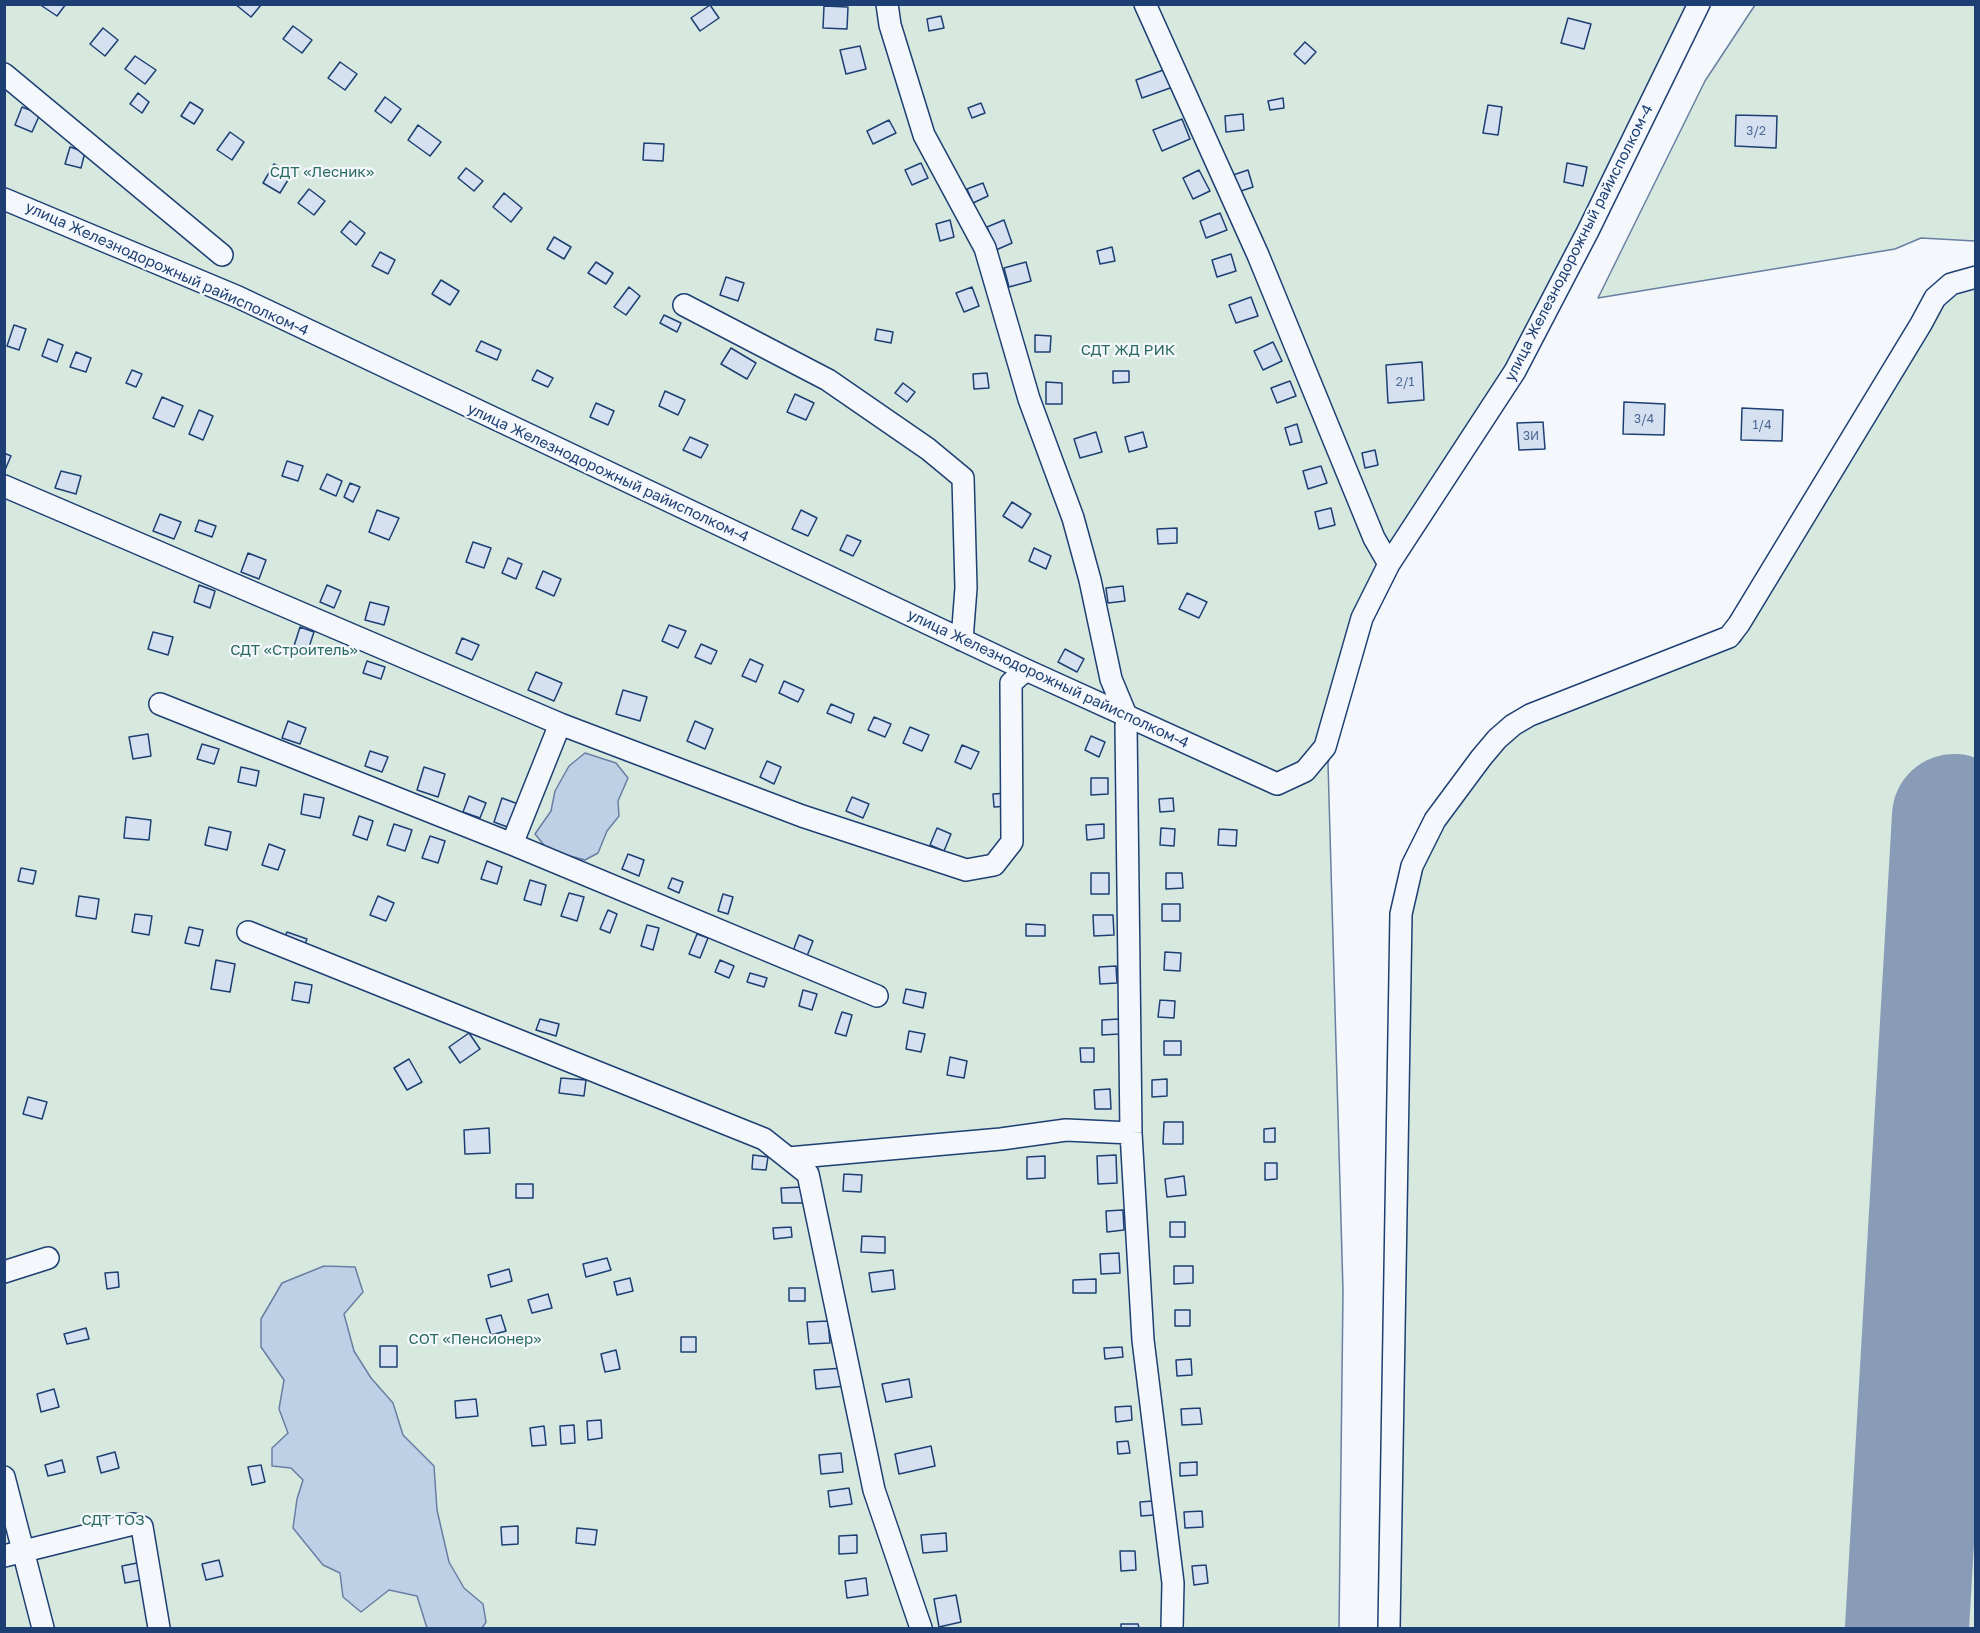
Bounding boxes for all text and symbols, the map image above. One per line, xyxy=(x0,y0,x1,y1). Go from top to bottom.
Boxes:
street label: улица Железнодорожный райисполком-4 xyxy=(1501,101,1657,385)
house number: 3/2 xyxy=(1746,124,1766,138)
park label: СДТ «Лесник» xyxy=(270,163,374,181)
street label: улица Железнодорожный райисполком-4 xyxy=(22,198,312,340)
park label: СДТ ЖД РИК xyxy=(1081,341,1175,359)
house number: 2/1 xyxy=(1396,375,1414,389)
street label: улица Железнодорожный райисполком-4 xyxy=(464,400,752,546)
house number: 3/4 xyxy=(1634,412,1654,426)
house number: 1/4 xyxy=(1753,418,1771,432)
house number: 3И xyxy=(1523,429,1539,443)
street label: улица Железнодорожный райисполком-4 xyxy=(904,606,1192,752)
park label: СДТ «Строитель» xyxy=(230,641,358,659)
park label: СОТ «Пенсионер» xyxy=(408,1330,542,1348)
park label: СДТ ТОЗ xyxy=(81,1511,145,1529)

